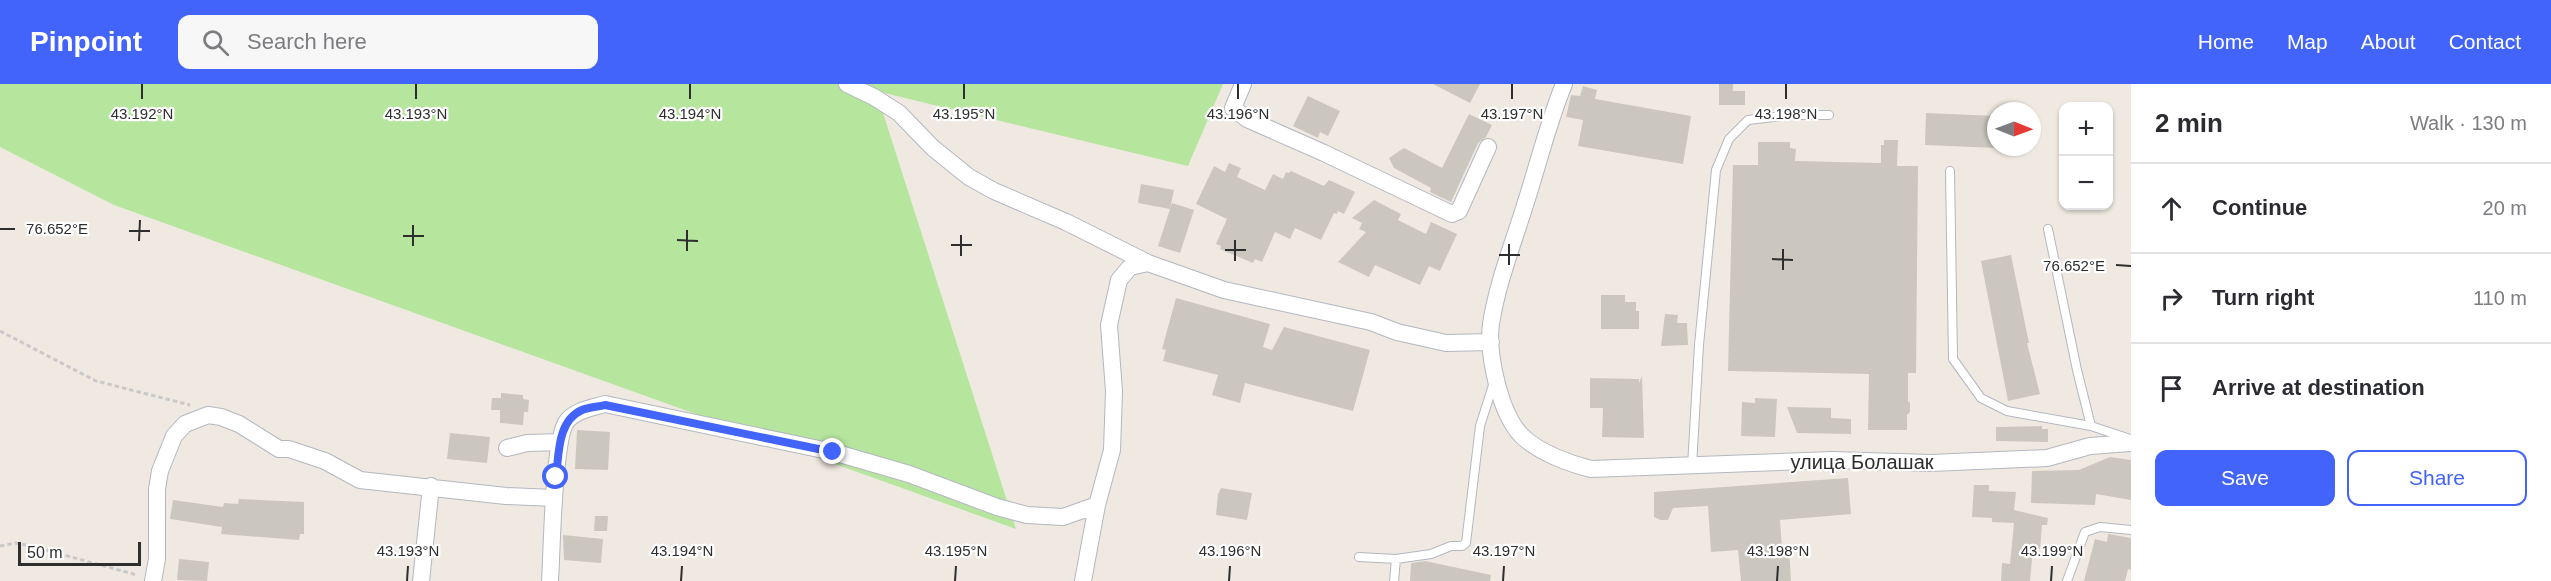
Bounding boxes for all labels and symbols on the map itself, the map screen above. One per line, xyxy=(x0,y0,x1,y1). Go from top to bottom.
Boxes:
north arrow xyxy=(1987,102,2041,156)
text: 43.192°N xyxy=(111,105,173,122)
text: 43.193°N xyxy=(385,105,447,122)
text: 43.194°N xyxy=(659,105,721,122)
text: 43.195°N xyxy=(933,105,995,122)
text: 43.196°N xyxy=(1207,105,1269,122)
text: 43.197°N xyxy=(1481,105,1543,122)
text: 43.198°N xyxy=(1755,105,1817,122)
text: 76.652°E xyxy=(26,220,88,237)
text: 76.652°E xyxy=(2043,257,2105,274)
route end xyxy=(819,438,845,464)
street label: улица Болашак xyxy=(1790,451,1934,473)
route start xyxy=(542,463,568,489)
scale bar xyxy=(18,539,141,566)
text: 43.193°N xyxy=(377,542,439,559)
text: 43.194°N xyxy=(651,542,713,559)
text: 43.195°N xyxy=(925,542,987,559)
text: 43.196°N xyxy=(1199,542,1261,559)
text: 43.197°N xyxy=(1473,542,1535,559)
text: 43.198°N xyxy=(1747,542,1809,559)
text: 43.199°N xyxy=(2021,542,2083,559)

